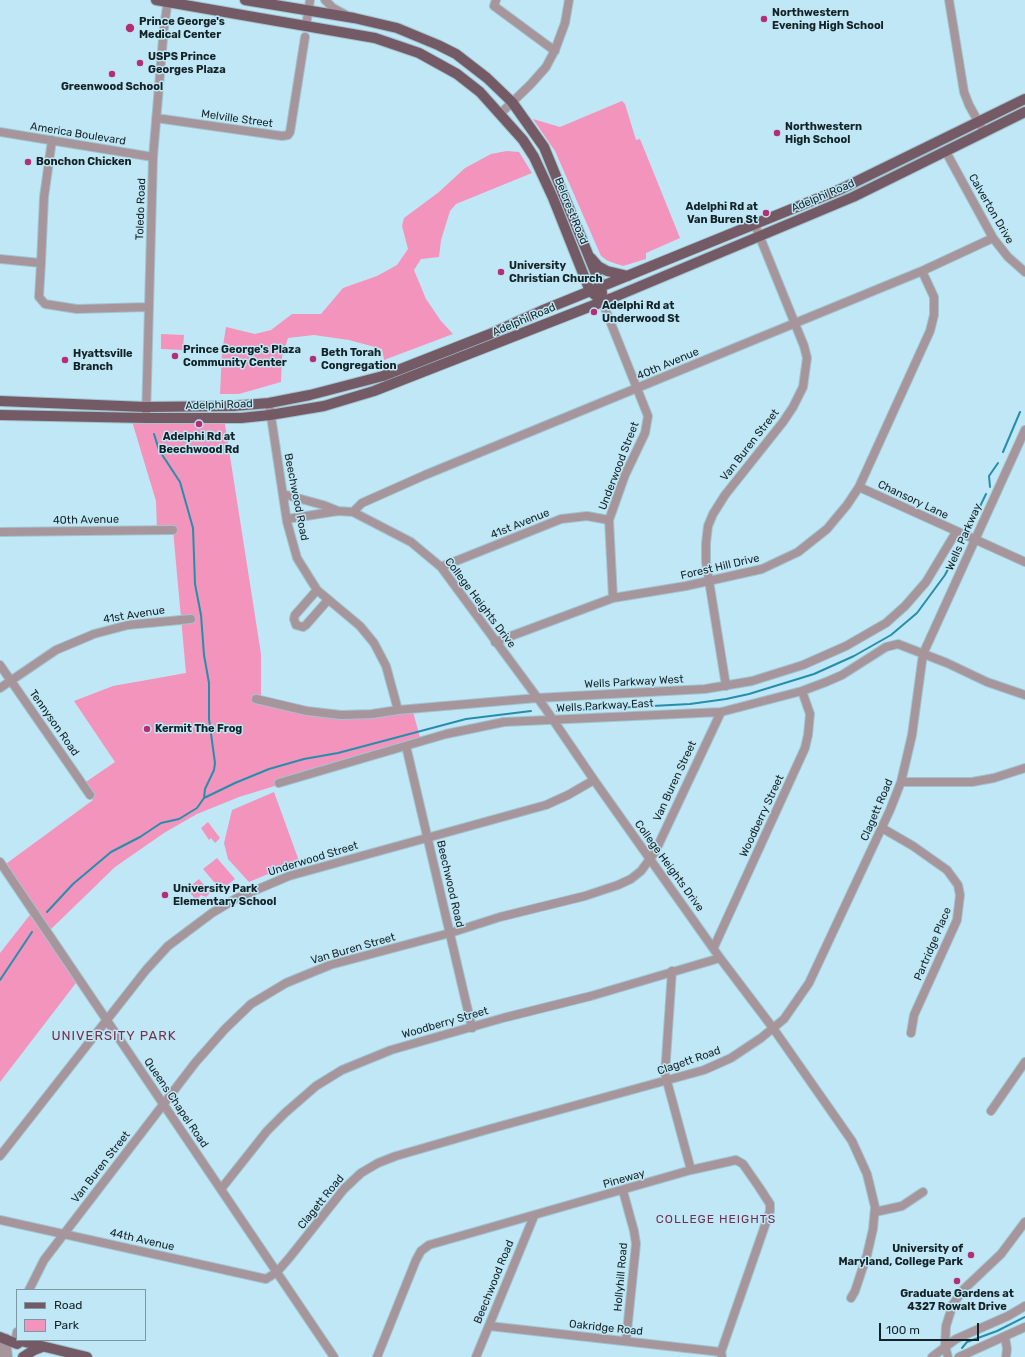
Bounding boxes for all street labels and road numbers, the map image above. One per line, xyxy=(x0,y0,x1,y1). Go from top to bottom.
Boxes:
street label: Melville Street xyxy=(200,107,274,131)
street label: America Boulevard xyxy=(29,120,127,148)
street label: Calverton Drive xyxy=(966,172,1016,246)
street label: Belcrest Road xyxy=(552,176,590,246)
street label: Adelphi Road xyxy=(789,177,857,215)
street label: Toledo Road xyxy=(133,178,149,240)
street label: Adelphi Road xyxy=(490,301,558,339)
street label: 40th Avenue xyxy=(635,345,701,383)
street label: Adelphi Road xyxy=(185,397,253,413)
street label: Van Buren Street xyxy=(718,407,782,483)
street label: Underwood Street xyxy=(596,420,642,512)
street label: Beechwood Road xyxy=(281,452,311,542)
street label: Chansory Lane xyxy=(875,478,951,522)
street label: Wells Parkway xyxy=(943,501,985,573)
street label: 41st Avenue xyxy=(489,506,551,542)
street label: 40th Avenue xyxy=(53,513,119,527)
street label: Forest Hill Drive xyxy=(679,552,761,582)
street label: College Heights Drive xyxy=(442,555,518,651)
street label: 41st Avenue xyxy=(102,604,166,626)
street label: Wells Parkway West xyxy=(584,673,684,691)
street label: Tennyson Road xyxy=(26,687,82,759)
street label: Wells Parkway East xyxy=(556,697,654,715)
street label: Van Buren Street xyxy=(651,739,699,823)
street label: Woodberry Street xyxy=(737,773,787,859)
street label: Clagett Road xyxy=(858,777,896,843)
street label: College Heights Drive xyxy=(631,818,707,914)
street label: Underwood Street xyxy=(266,839,360,879)
street label: Beechwood Road xyxy=(434,839,466,929)
street label: Partridge Place xyxy=(912,905,954,983)
street label: Van Buren Street xyxy=(309,931,397,967)
street label: Woodberry Street xyxy=(400,1004,490,1042)
street label: Clagett Road xyxy=(656,1044,722,1078)
street label: Queens Chapel Road xyxy=(141,1056,211,1150)
street label: Van Buren Street xyxy=(69,1129,133,1205)
street label: Pineway xyxy=(601,1167,647,1191)
street label: Clagett Road xyxy=(295,1172,347,1232)
street label: 44th Avenue xyxy=(108,1226,176,1254)
street label: Beechwood Road xyxy=(471,1238,517,1326)
street label: Hollyhill Road xyxy=(611,1242,631,1312)
street label: Oakridge Road xyxy=(568,1318,644,1338)

